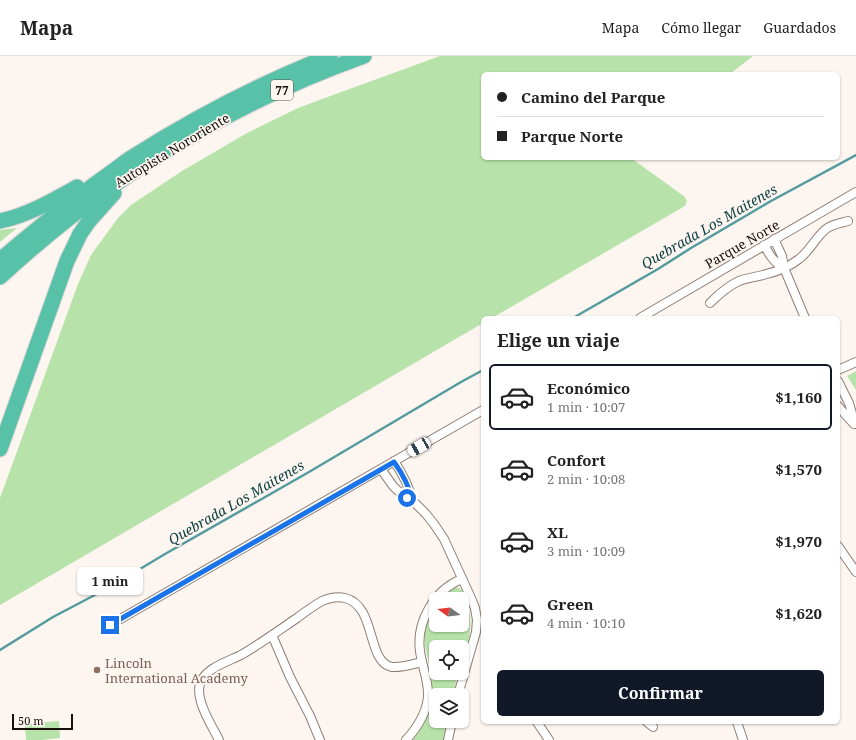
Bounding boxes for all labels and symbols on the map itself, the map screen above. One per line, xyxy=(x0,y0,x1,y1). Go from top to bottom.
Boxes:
road number: 77 xyxy=(271,80,293,100)
street label: Autopista Nororiente xyxy=(111,109,233,191)
water label: Quebrada Los Maitenes xyxy=(638,179,781,273)
street label: Parque Norte xyxy=(702,215,782,273)
car xyxy=(406,436,432,458)
water label: Quebrada Los Maitenes xyxy=(165,455,308,549)
route start xyxy=(398,489,416,507)
callout: 1 min xyxy=(77,567,143,595)
north arrow xyxy=(429,592,469,632)
route end xyxy=(101,616,119,634)
place label: Lincoln International Academy xyxy=(105,654,248,687)
marker: Lincoln International Academy xyxy=(92,665,102,675)
scale bar xyxy=(12,712,73,731)

